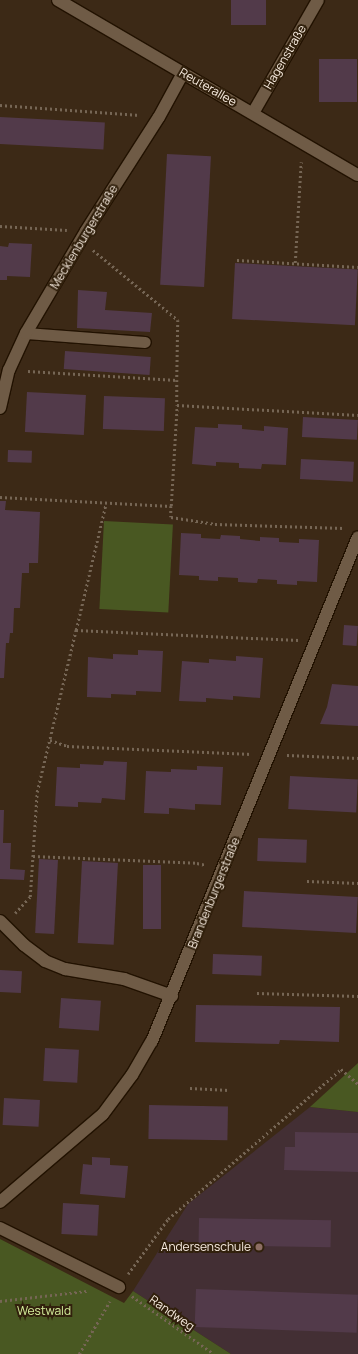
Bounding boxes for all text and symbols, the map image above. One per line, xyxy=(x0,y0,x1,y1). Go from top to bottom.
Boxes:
street label: Hagenstraße xyxy=(261,22,309,92)
street label: Reuterallee xyxy=(177,65,239,109)
street label: Mecklenburgerstraße xyxy=(47,182,121,292)
street label: Brandenburgerstraße xyxy=(185,835,243,951)
place label: Andersenschule xyxy=(161,1240,251,1254)
marker: Andersenschule xyxy=(254,1242,264,1252)
street label: Randweg xyxy=(147,1292,197,1334)
park label: Westwald xyxy=(17,1304,71,1318)

